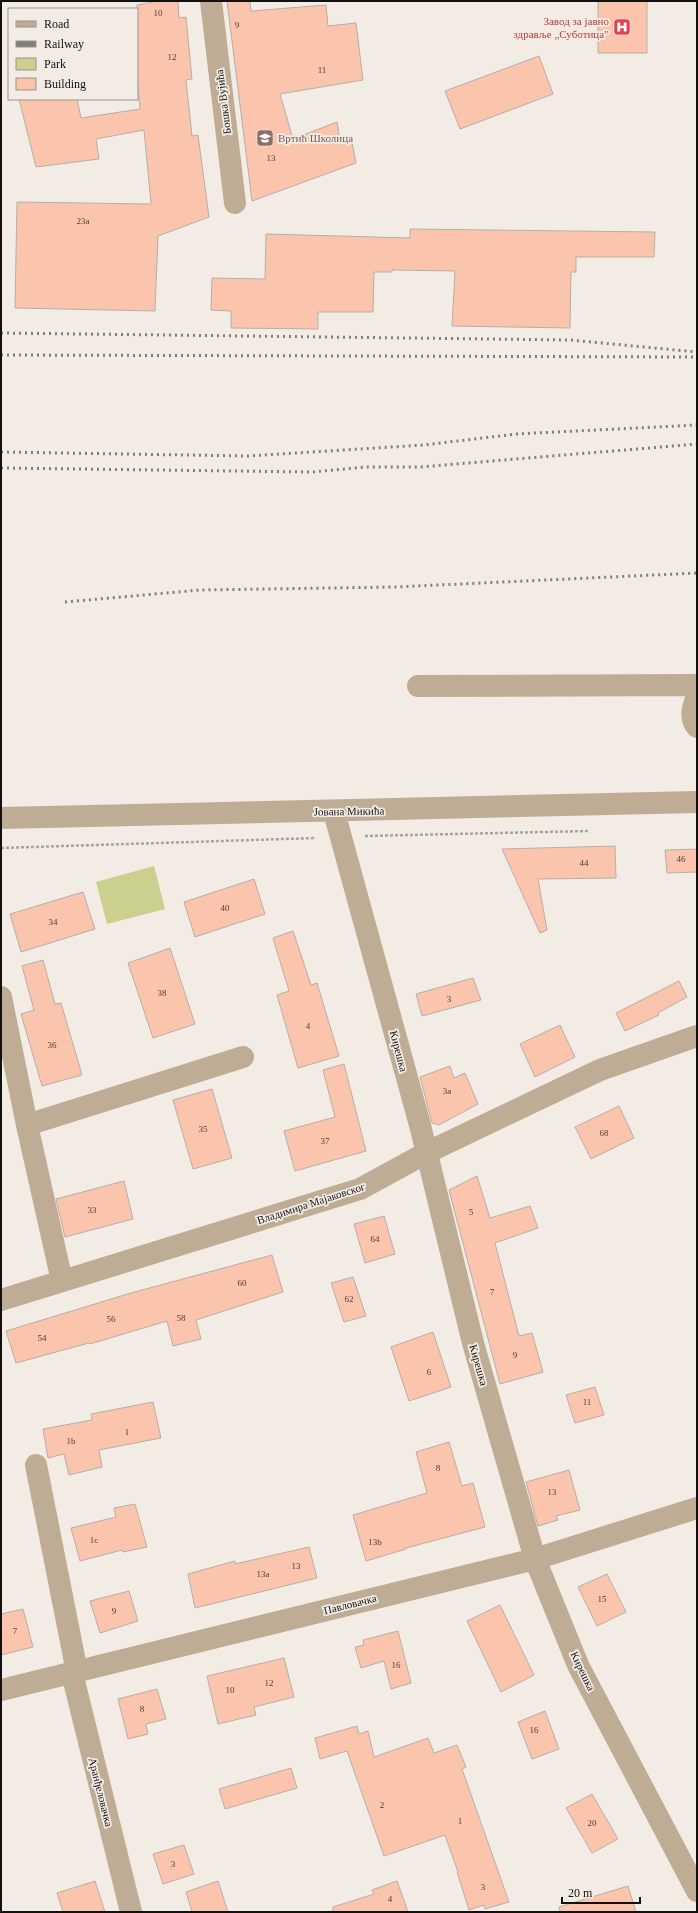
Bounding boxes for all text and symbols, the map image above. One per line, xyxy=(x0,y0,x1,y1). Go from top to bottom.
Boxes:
legend xyxy=(8,8,138,100)
house number: 10 xyxy=(154,8,163,18)
place label: Завод за јавно здравље „Суботица” xyxy=(513,15,609,40)
text: Road xyxy=(44,17,69,31)
hospital icon: Завод за јавно здравље „Суботица” xyxy=(612,17,632,37)
house number: 9 xyxy=(235,20,240,30)
text: Railway xyxy=(44,37,84,51)
house number: 12 xyxy=(168,52,177,62)
text: Park xyxy=(44,57,66,71)
house number: 11 xyxy=(318,65,326,75)
street label: Бошка Вујића xyxy=(213,69,233,135)
text: Building xyxy=(44,77,86,91)
school or university icon: Вртић Школица xyxy=(255,128,275,148)
place label: Вртић Школица xyxy=(278,132,353,144)
house number: 13 xyxy=(267,153,276,163)
house number: 23a xyxy=(77,216,90,226)
street label: Јована Микића xyxy=(314,804,384,818)
house number: 46 xyxy=(677,854,686,864)
house number: 44 xyxy=(580,858,589,868)
house number: 40 xyxy=(221,903,230,913)
house number: 34 xyxy=(49,917,58,927)
house number: 38 xyxy=(158,988,167,998)
house number: 3 xyxy=(447,994,452,1004)
house number: 4 xyxy=(306,1021,311,1031)
street label: Кирешка xyxy=(388,1029,410,1073)
house number: 36 xyxy=(48,1040,57,1050)
house number: 3a xyxy=(443,1086,451,1096)
house number: 35 xyxy=(199,1124,208,1134)
house number: 68 xyxy=(600,1128,609,1138)
house number: 37 xyxy=(321,1136,330,1146)
street label: Владимира Мајаковског xyxy=(255,1180,367,1226)
house number: 33 xyxy=(88,1205,97,1215)
house number: 5 xyxy=(469,1207,474,1217)
house number: 64 xyxy=(371,1234,380,1244)
house number: 60 xyxy=(238,1278,247,1288)
house number: 7 xyxy=(490,1287,495,1297)
house number: 62 xyxy=(345,1294,354,1304)
house number: 58 xyxy=(177,1313,186,1323)
house number: 56 xyxy=(107,1314,116,1324)
house number: 54 xyxy=(38,1333,47,1343)
street label: Кирешка xyxy=(467,1343,491,1387)
house number: 9 xyxy=(513,1350,518,1360)
house number: 6 xyxy=(427,1367,432,1377)
house number: 11 xyxy=(583,1397,591,1407)
house number: 1 xyxy=(125,1427,129,1437)
house number: 1b xyxy=(67,1436,76,1446)
house number: 8 xyxy=(436,1463,441,1473)
house number: 13 xyxy=(548,1487,557,1497)
house number: 1c xyxy=(90,1535,98,1545)
house number: 13b xyxy=(368,1537,382,1547)
house number: 13 xyxy=(292,1561,301,1571)
house number: 13a xyxy=(257,1569,270,1579)
street label: Павловачка xyxy=(322,1592,378,1616)
house number: 15 xyxy=(598,1594,607,1604)
house number: 9 xyxy=(112,1606,117,1616)
house number: 7 xyxy=(13,1626,18,1636)
street label: Кирешка xyxy=(568,1649,598,1693)
house number: 16 xyxy=(392,1660,401,1670)
house number: 12 xyxy=(265,1678,274,1688)
house number: 10 xyxy=(226,1685,235,1695)
house number: 8 xyxy=(140,1704,145,1714)
house number: 16 xyxy=(530,1725,539,1735)
street label: Аранђеловачка xyxy=(87,1756,115,1828)
house number: 2 xyxy=(380,1800,384,1810)
house number: 1 xyxy=(458,1816,462,1826)
house number: 20 xyxy=(588,1818,597,1828)
house number: 3 xyxy=(171,1859,176,1869)
scale bar xyxy=(562,1879,640,1905)
house number: 3 xyxy=(481,1882,486,1892)
text: 20 m xyxy=(568,1886,593,1900)
house number: 4 xyxy=(388,1894,393,1904)

